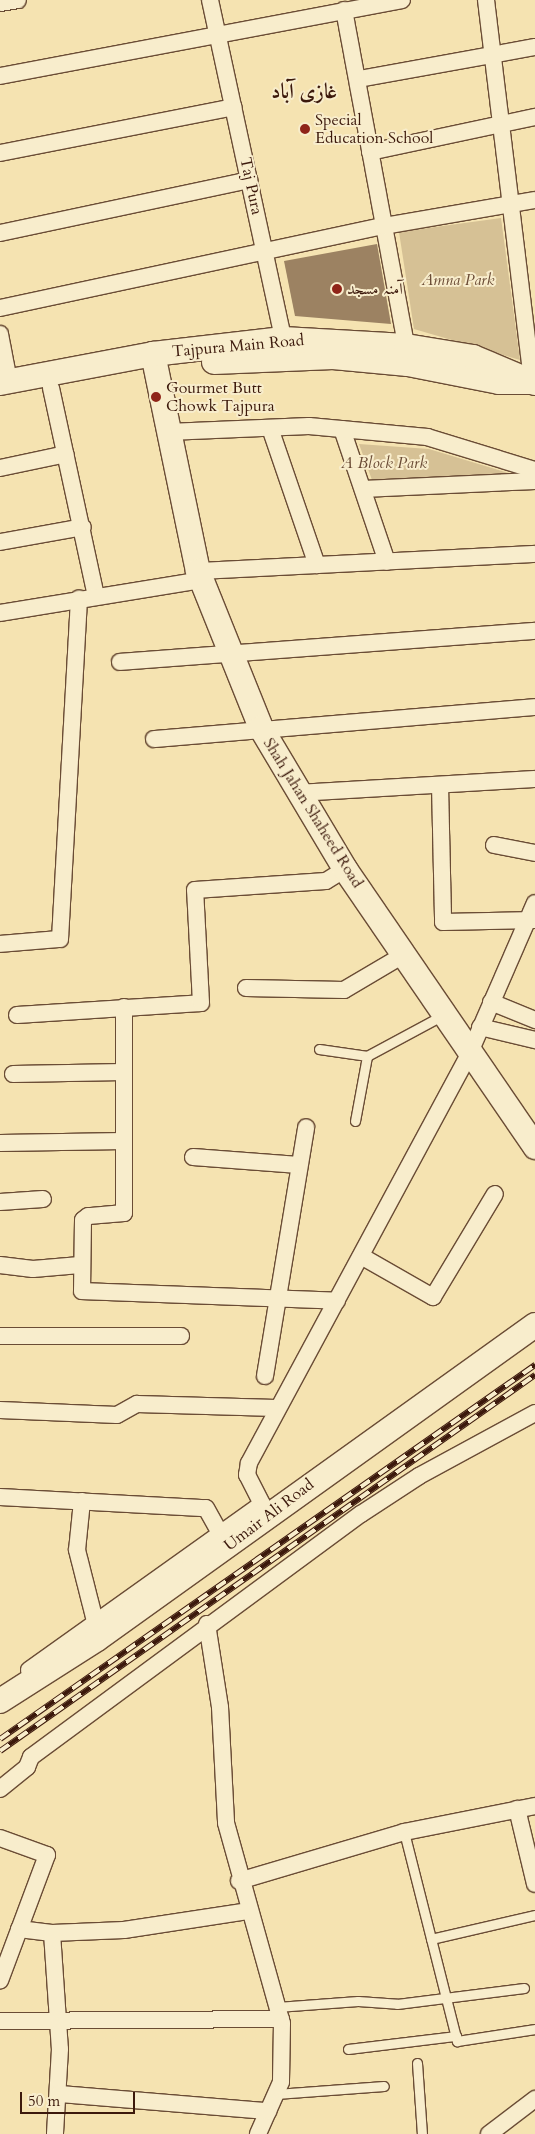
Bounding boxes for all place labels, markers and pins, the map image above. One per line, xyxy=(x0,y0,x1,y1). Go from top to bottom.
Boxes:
place label: Special Education School xyxy=(315,110,433,148)
marker: Special Education School xyxy=(299,123,311,135)
place label: آمنہ مسجد xyxy=(347,279,403,299)
marker: آمنہ مسجد xyxy=(331,283,343,295)
place label: Gourmet Butt Chowk Tajpura xyxy=(166,378,275,416)
marker: Gourmet Butt Chowk Tajpura xyxy=(150,391,162,403)

